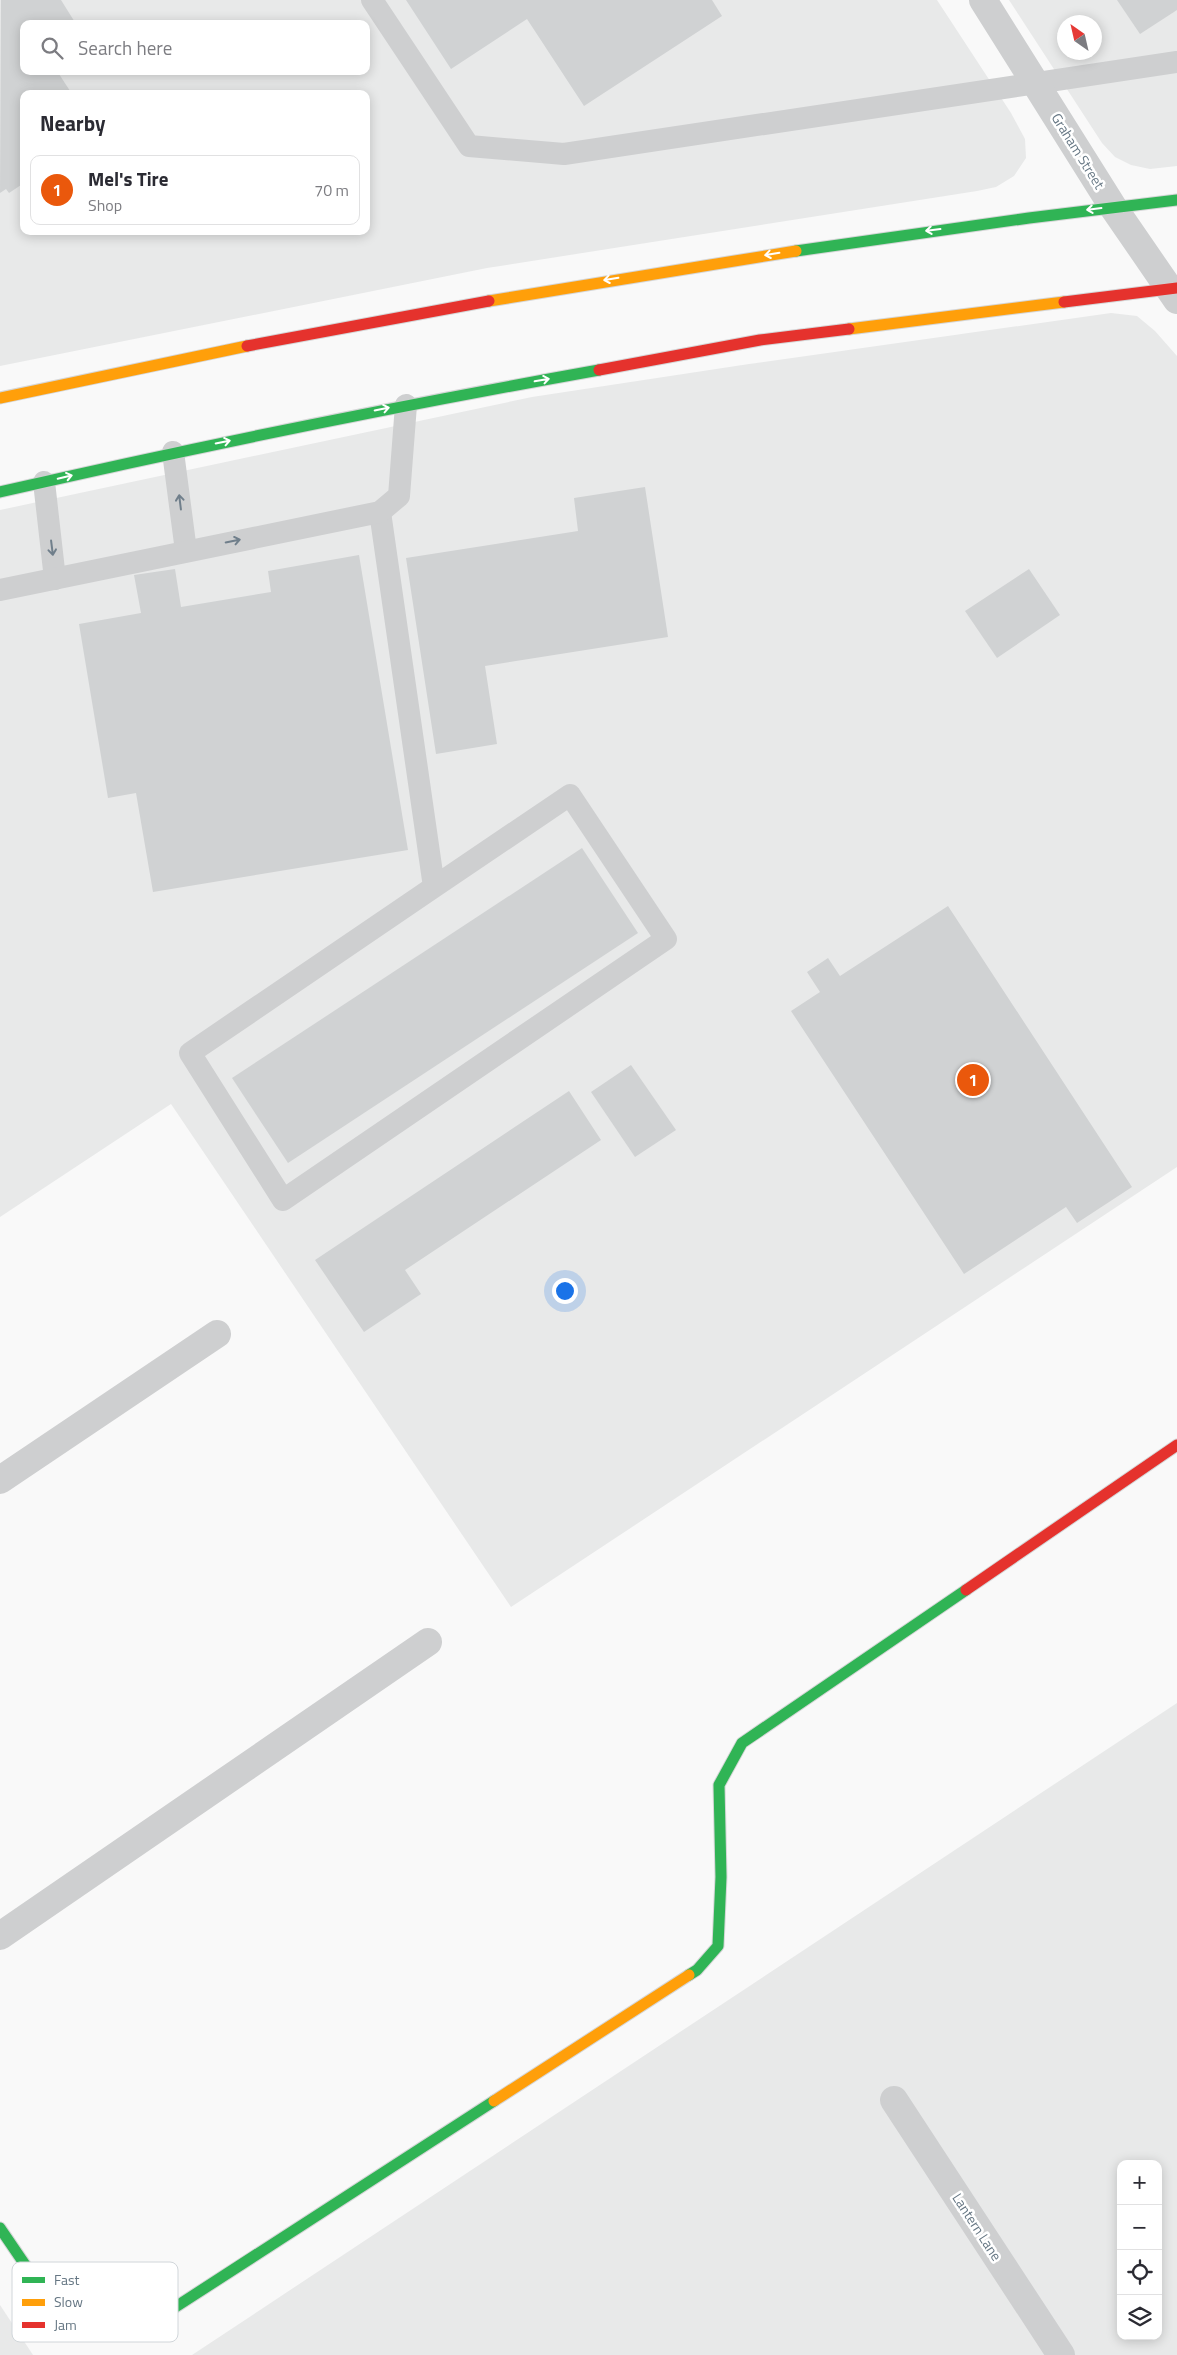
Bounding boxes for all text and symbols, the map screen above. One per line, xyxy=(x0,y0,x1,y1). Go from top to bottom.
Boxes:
north arrow xyxy=(1057,15,1102,60)
search box xyxy=(20,20,370,75)
text: Search here xyxy=(78,33,172,62)
icon: search xyxy=(38,34,66,62)
text: Nearby xyxy=(40,107,105,139)
street label: Graham Street xyxy=(1047,109,1110,193)
text: Mel's Tire xyxy=(88,164,168,193)
text: 1 xyxy=(53,178,61,202)
text: 70 m xyxy=(314,178,349,202)
text: Shop xyxy=(88,193,122,217)
one-way arrow xyxy=(1086,204,1102,214)
one-way arrow xyxy=(925,225,941,235)
one-way arrow xyxy=(764,249,780,259)
one-way arrow xyxy=(604,275,620,285)
one-way arrow xyxy=(534,374,550,384)
one-way arrow xyxy=(374,404,390,414)
one-way arrow xyxy=(215,436,231,446)
one-way arrow xyxy=(56,472,72,481)
one-way arrow xyxy=(175,495,185,511)
one-way arrow xyxy=(225,536,241,545)
one-way arrow xyxy=(47,540,57,556)
pin: 1 xyxy=(957,1061,989,1099)
your location xyxy=(552,1278,578,1304)
map controls xyxy=(1117,2160,1162,2340)
button: + xyxy=(1117,2160,1162,2205)
street label: Lantern Lane xyxy=(948,2189,1007,2265)
button: − xyxy=(1117,2205,1162,2250)
button: locate xyxy=(1117,2250,1162,2295)
legend xyxy=(12,2262,178,2342)
text: Fast xyxy=(54,2269,79,2290)
text: Slow xyxy=(54,2291,83,2312)
button: layers xyxy=(1117,2295,1162,2340)
text: Jam xyxy=(54,2314,77,2335)

